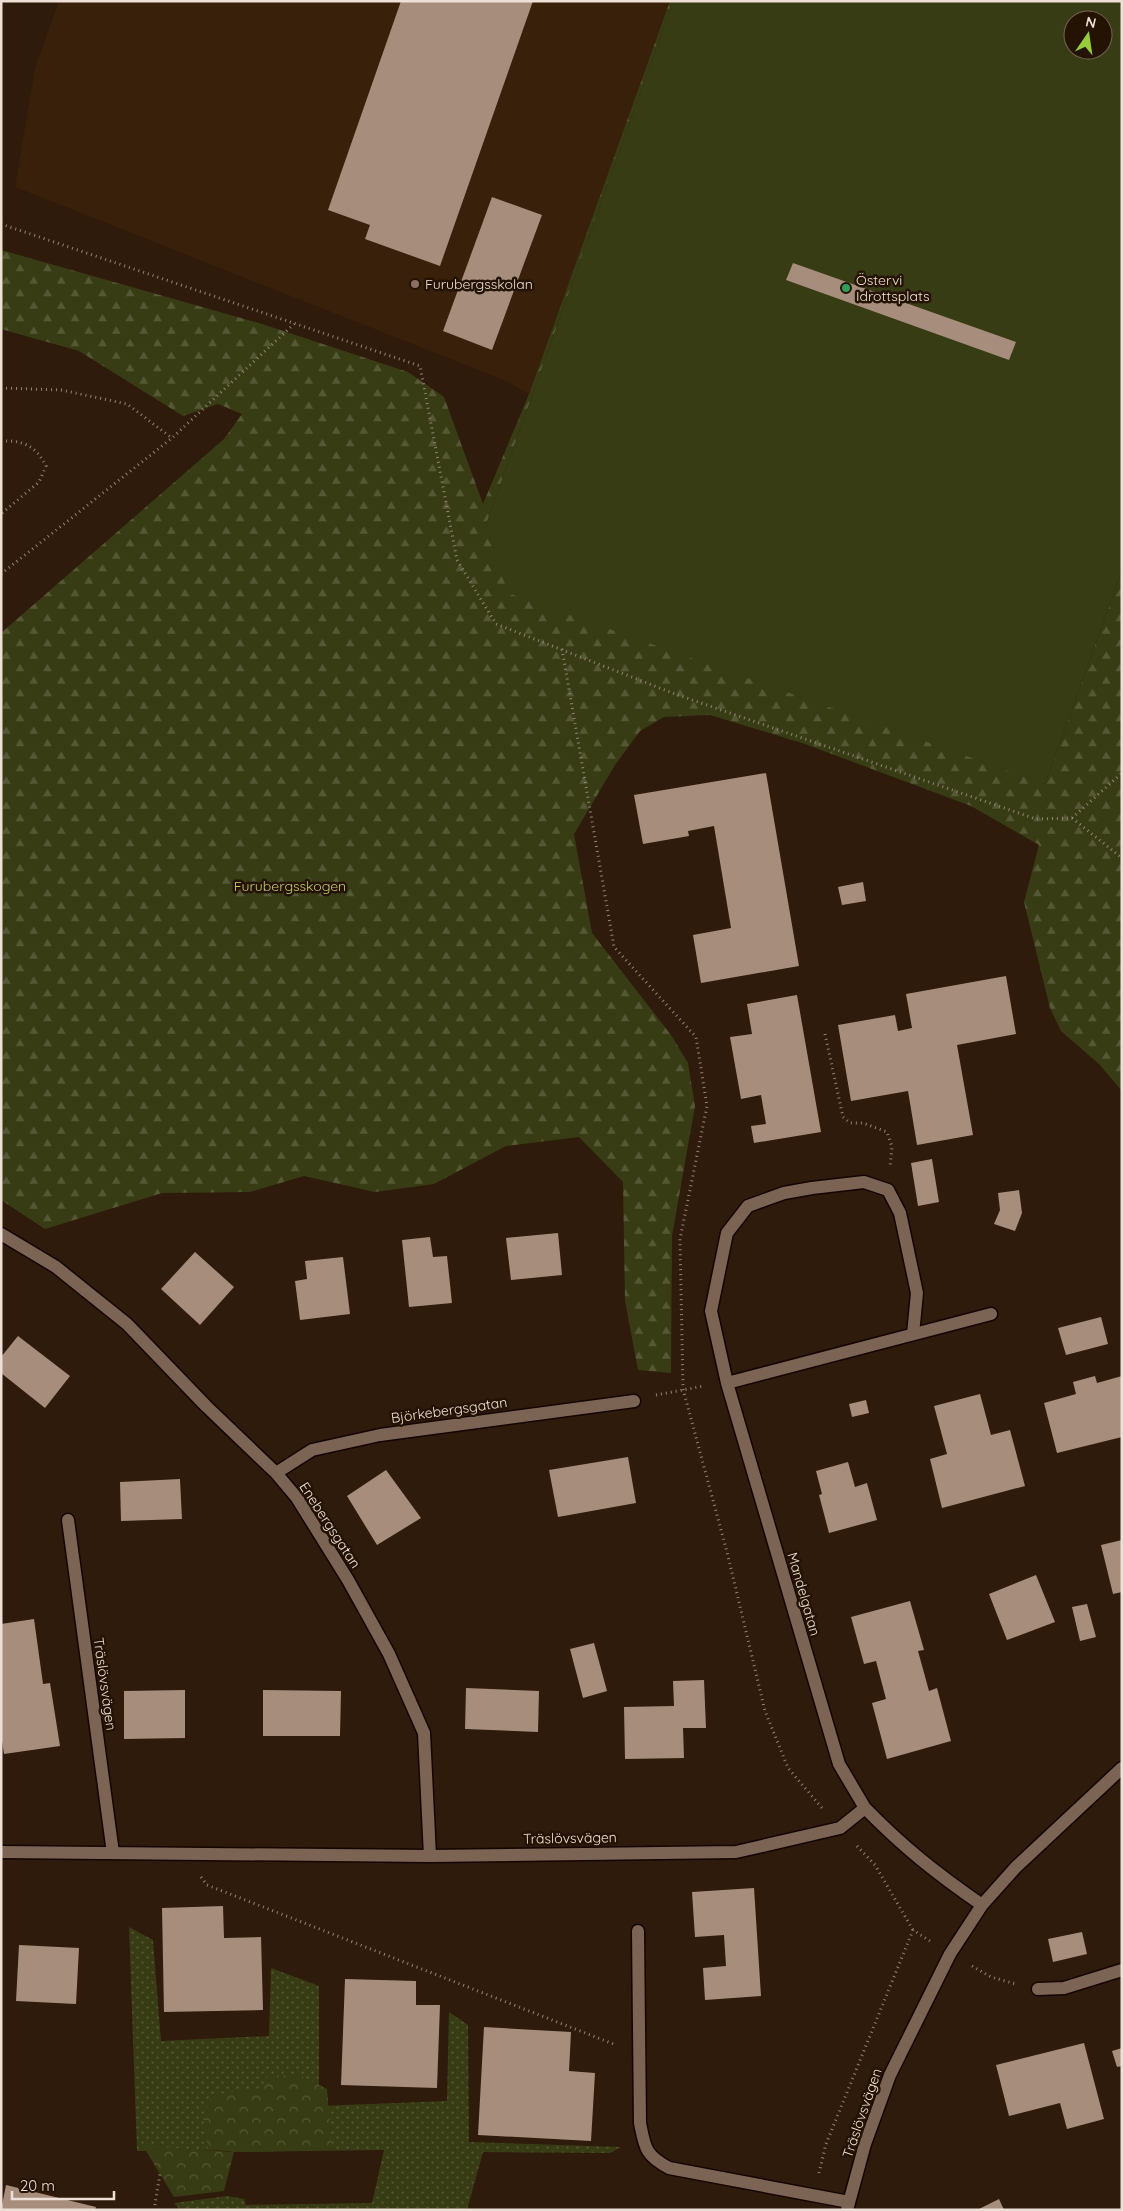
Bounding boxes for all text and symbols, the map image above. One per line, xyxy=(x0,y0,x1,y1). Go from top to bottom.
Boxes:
north arrow xyxy=(1063,10,1113,60)
text: N xyxy=(1084,12,1098,32)
place label: Östervi Idrottsplats xyxy=(856,271,930,305)
place label: Furubergsskolan xyxy=(425,275,533,293)
marker: Furubergsskolan xyxy=(409,278,421,290)
marker: Östervi Idrottsplats xyxy=(840,282,852,294)
park label: Furubergsskogen xyxy=(234,877,346,895)
street label: Björkebergsgatan xyxy=(390,1393,508,1427)
street label: Enebergsgatan xyxy=(295,1479,365,1571)
street label: Mandelgatan xyxy=(783,1550,825,1638)
street label: Träslövsvägen xyxy=(90,1636,120,1732)
street label: Träslövsvägen xyxy=(523,1828,617,1848)
street label: Träslövsvägen xyxy=(838,2066,886,2160)
scale bar xyxy=(12,2168,115,2200)
text: 20 m xyxy=(20,2176,55,2195)

